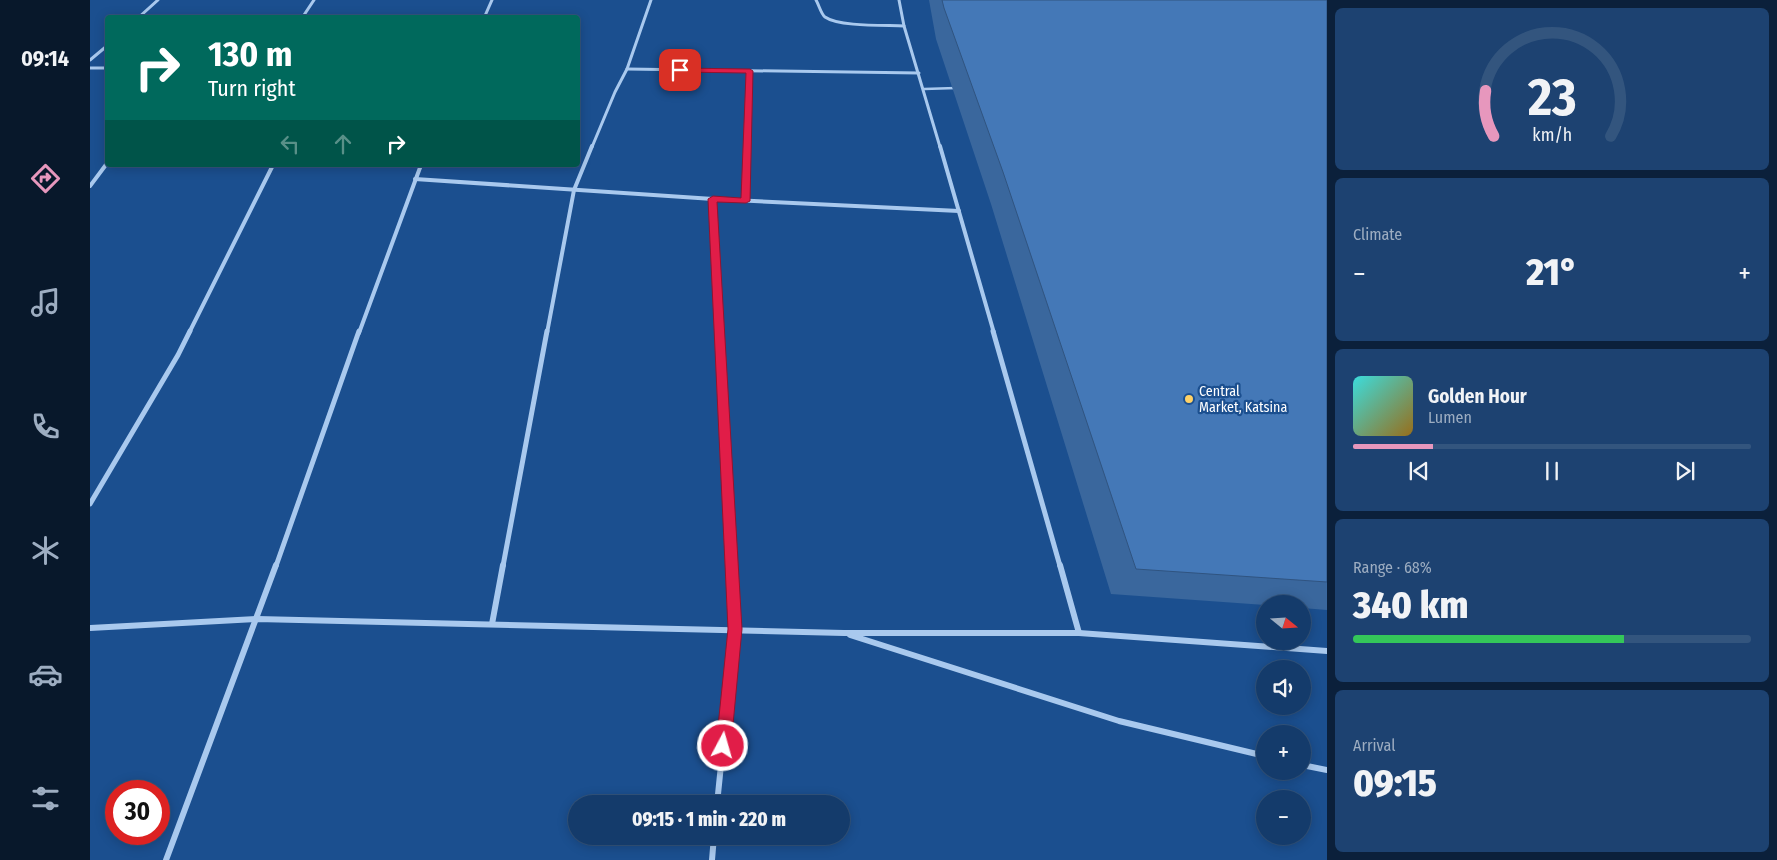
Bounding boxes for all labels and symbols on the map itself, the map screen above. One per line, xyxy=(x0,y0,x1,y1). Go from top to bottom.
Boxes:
pin xyxy=(659,49,701,91)
place label: Central Market, Katsina xyxy=(1199,383,1287,416)
marker: Central Market, Katsina xyxy=(1183,393,1195,405)
north arrow xyxy=(1256,595,1311,650)
position arrow xyxy=(696,719,748,771)
speed limit sign: 30 xyxy=(105,780,170,845)

